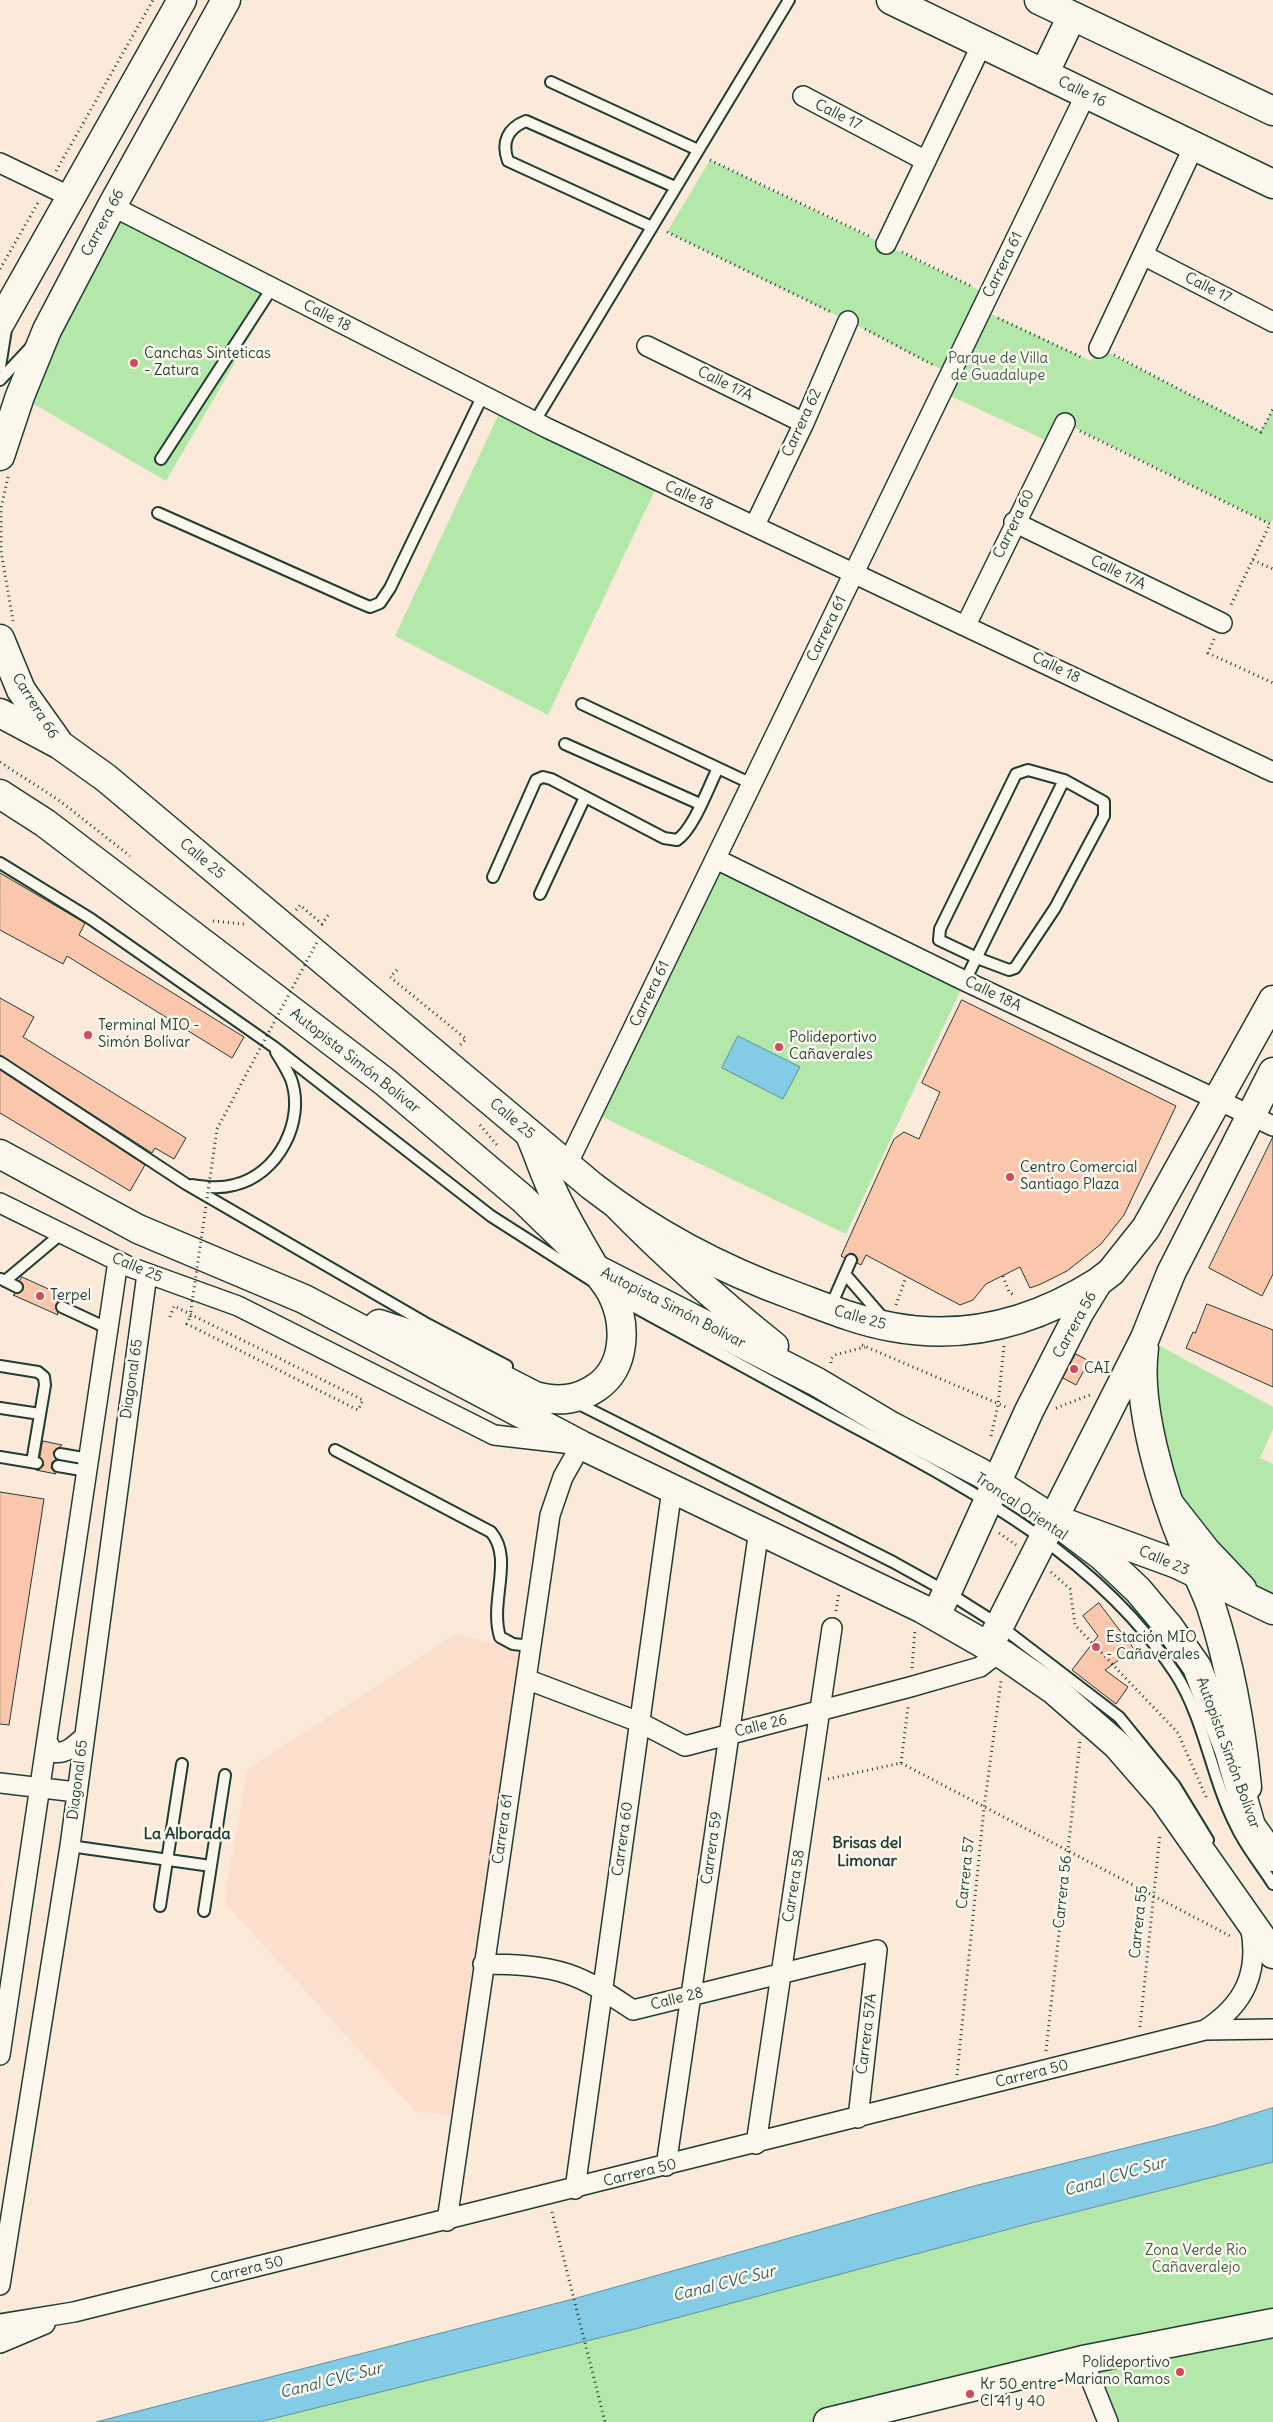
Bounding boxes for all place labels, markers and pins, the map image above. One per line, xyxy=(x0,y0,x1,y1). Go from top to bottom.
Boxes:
place label: Canchas Sinteticas - Zatura xyxy=(144,345,271,380)
marker: Canchas Sinteticas - Zatura xyxy=(128,357,140,369)
place label: Terminal MIO - Simón Bolívar xyxy=(98,1017,200,1052)
marker: Terminal MIO - Simón Bolívar xyxy=(82,1029,94,1041)
place label: Polideportivo Cañaverales xyxy=(789,1029,877,1064)
marker: Polideportivo Cañaverales xyxy=(773,1041,785,1053)
place label: Centro Comercial Santiago Plaza xyxy=(1020,1159,1137,1194)
marker: Centro Comercial Santiago Plaza xyxy=(1004,1171,1016,1183)
place label: Terpel xyxy=(50,1287,91,1305)
marker: Terpel xyxy=(34,1290,46,1302)
place label: CAI xyxy=(1084,1360,1110,1378)
marker: CAI xyxy=(1068,1363,1080,1375)
place label: Estación MIO - Cañaverales xyxy=(1106,1629,1200,1664)
marker: Estación MIO - Cañaverales xyxy=(1090,1641,1102,1653)
place label: Polideportivo Mariano Ramos xyxy=(1064,2354,1170,2389)
marker: Polideportivo Mariano Ramos xyxy=(1174,2366,1186,2378)
place label: Kr 50 entre Cl 41 y 40 xyxy=(980,2376,1056,2411)
marker: Kr 50 entre Cl 41 y 40 xyxy=(964,2388,976,2400)

